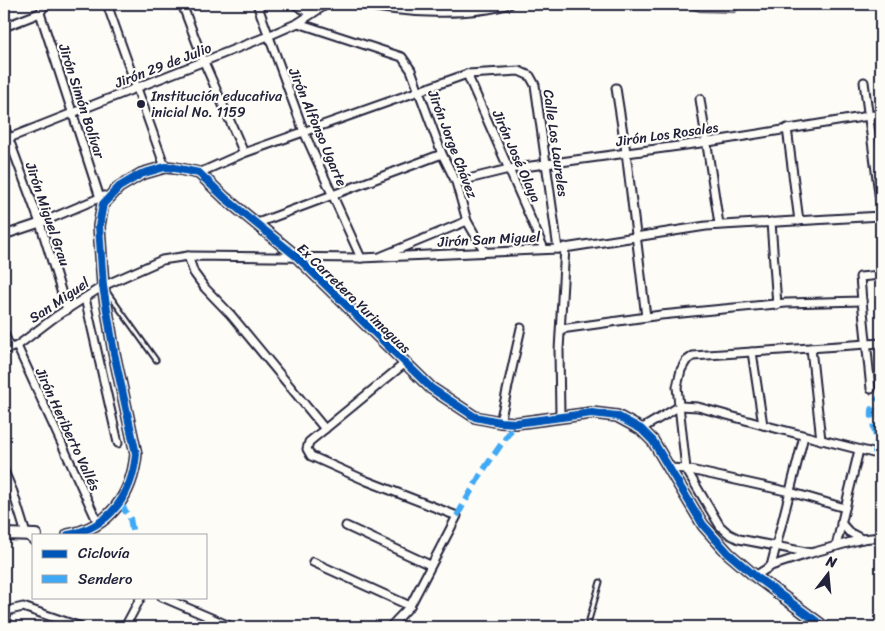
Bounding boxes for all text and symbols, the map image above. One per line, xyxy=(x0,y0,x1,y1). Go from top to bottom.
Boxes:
street label: Jirón 29 de Julio xyxy=(110,36,215,96)
street label: Jirón Simón Bolívar xyxy=(51,40,112,163)
street label: Jirón Alfonso Ugarte xyxy=(281,63,354,191)
place label: Institución educativa inicial No. 1159 xyxy=(150,84,283,125)
street label: Jirón Jorge Chávez xyxy=(420,85,485,202)
street label: Calle Los Laureles xyxy=(536,88,575,198)
marker: Institución educativa inicial No. 1159 xyxy=(135,98,147,110)
street label: Jirón José Olaya xyxy=(485,105,548,207)
street label: Jirón Los Rosales xyxy=(613,115,720,154)
street label: Jirón Miguel Grau xyxy=(18,158,77,270)
street label: Jirón San Miguel xyxy=(436,224,542,255)
street label: Ex Carretera Yurimaguas xyxy=(291,237,417,360)
street label: San Miguel xyxy=(24,270,96,330)
street label: Jirón Heriberto Vallés xyxy=(28,363,107,495)
legend xyxy=(32,534,208,598)
text: Ciclovía xyxy=(78,540,130,566)
north arrow xyxy=(802,548,852,598)
text: N xyxy=(822,548,840,575)
text: Sendero xyxy=(78,566,133,592)

